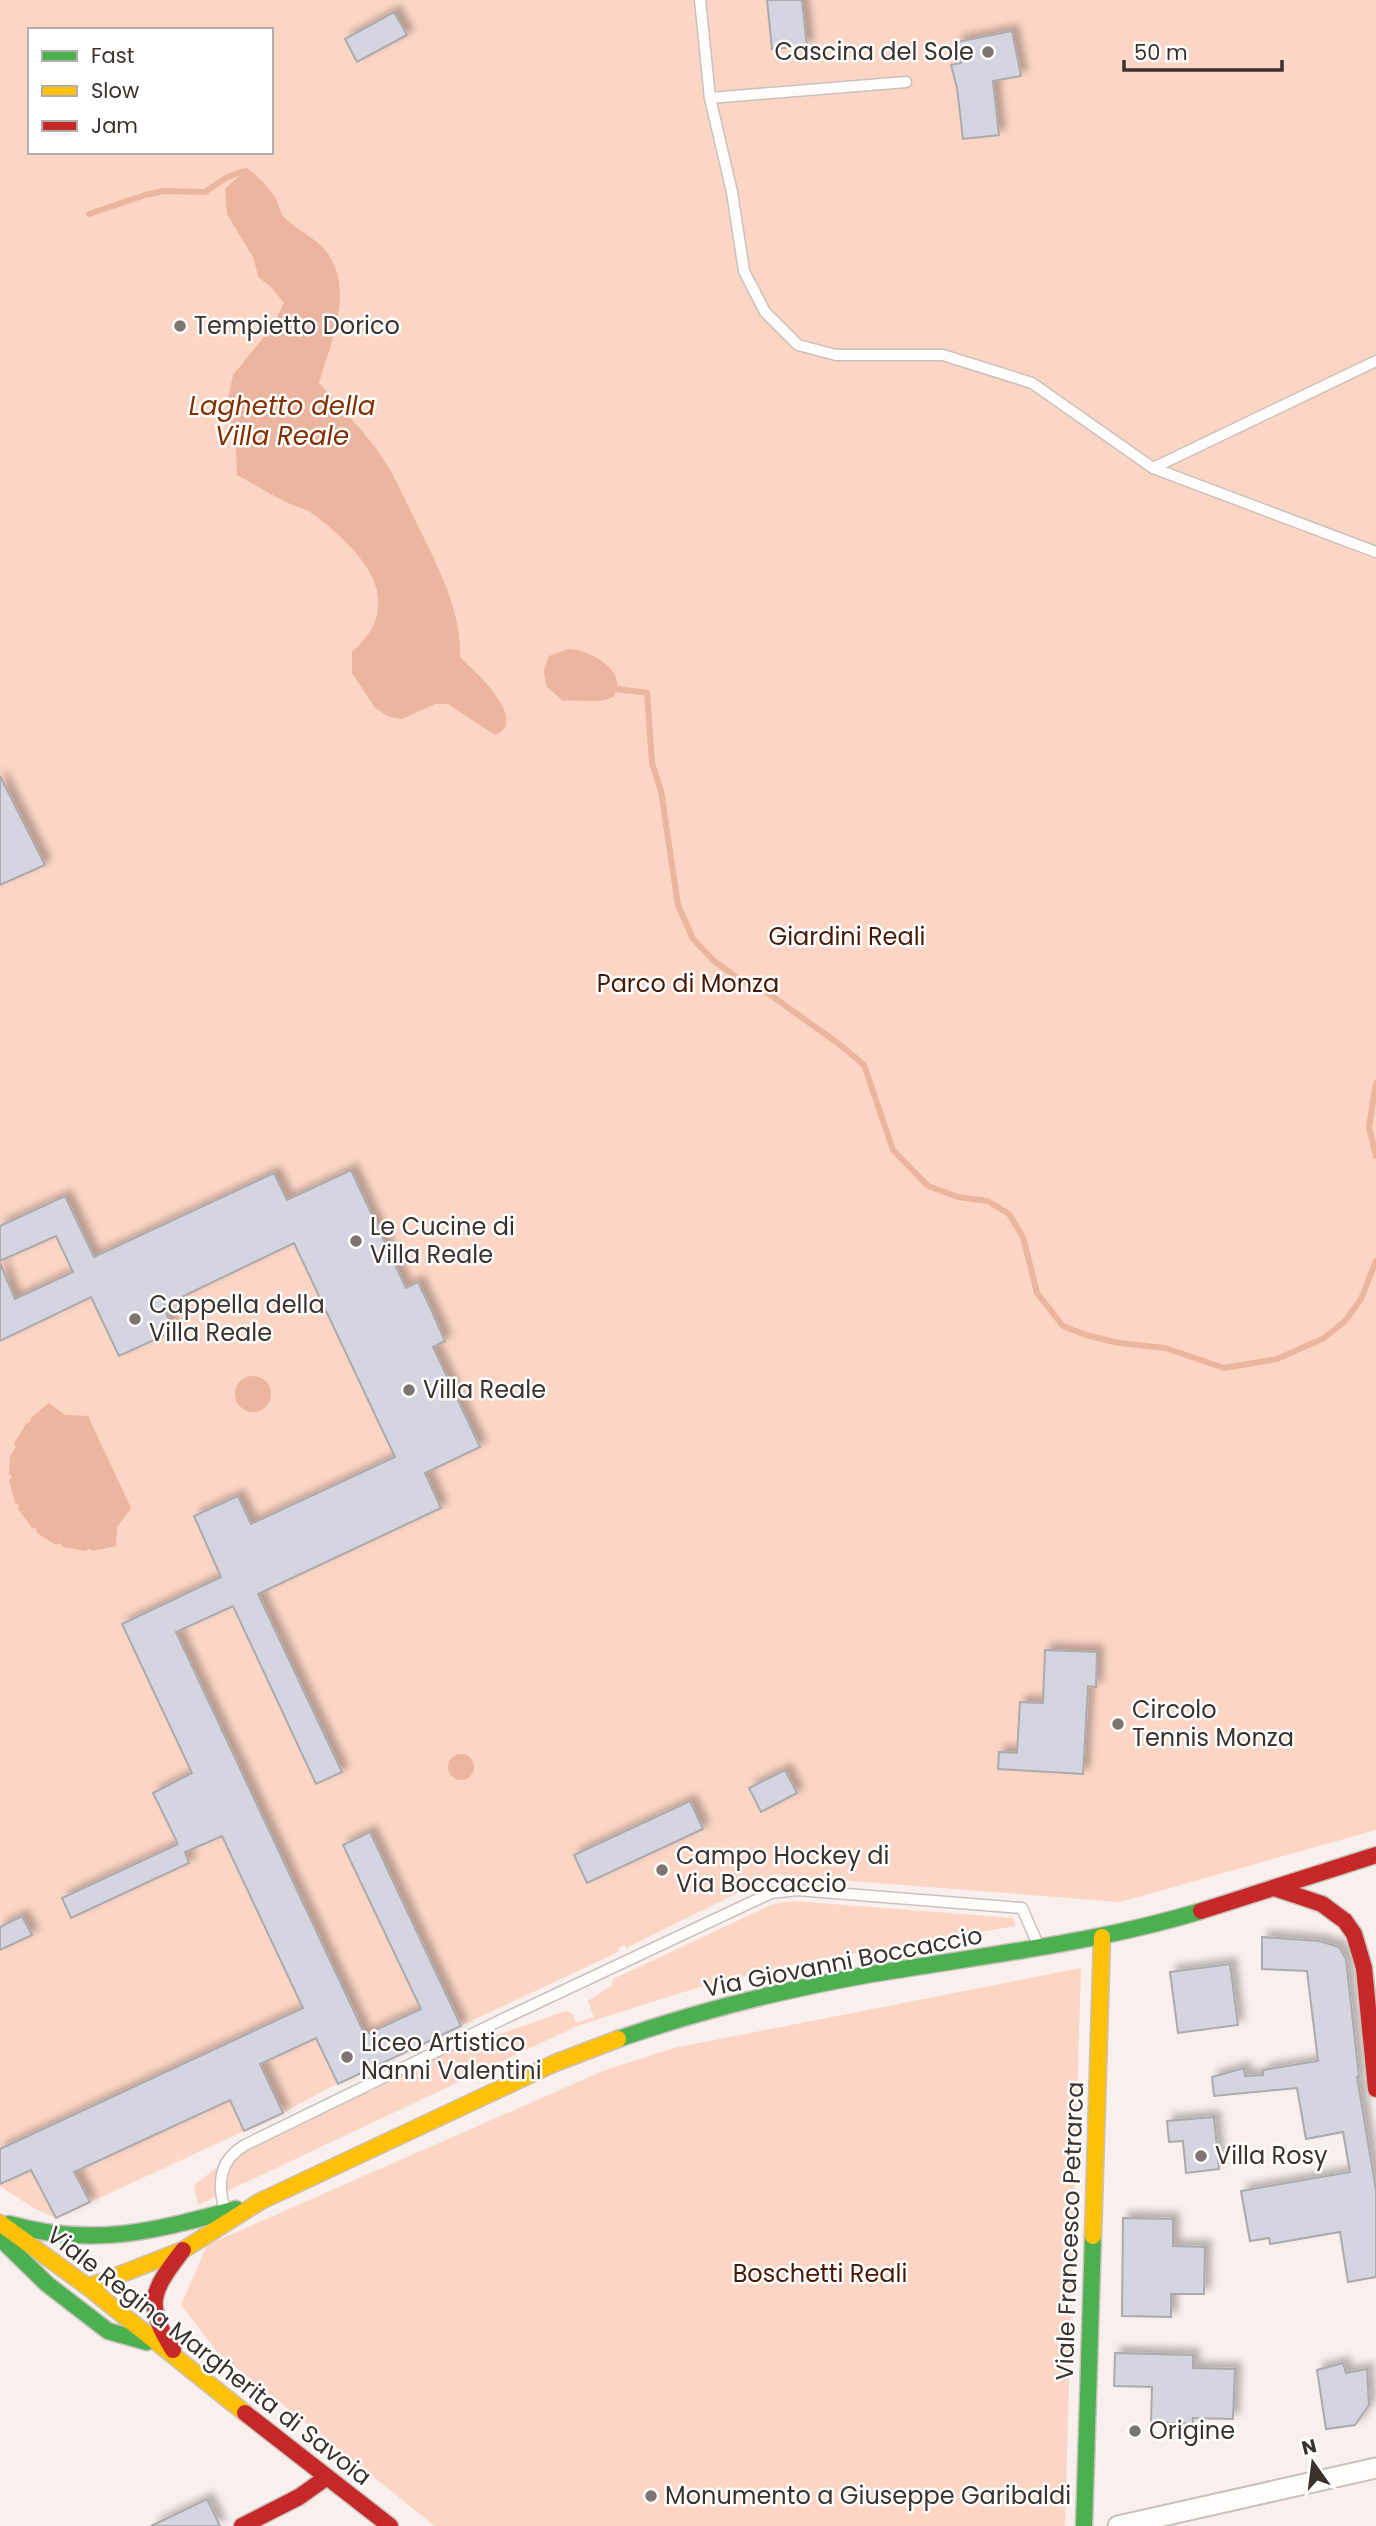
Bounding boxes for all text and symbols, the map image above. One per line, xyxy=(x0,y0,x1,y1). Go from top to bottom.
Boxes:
legend xyxy=(28,28,273,154)
scale bar xyxy=(1124,28,1282,72)
place label: Cascina del Sole xyxy=(775,35,974,68)
text: 50 m xyxy=(1134,38,1188,67)
text: Fast xyxy=(91,41,134,70)
marker: Cascina del Sole xyxy=(980,44,996,60)
text: Slow xyxy=(91,76,139,105)
text: Jam xyxy=(91,111,138,140)
place label: Tempietto Dorico xyxy=(194,309,400,342)
marker: Tempietto Dorico xyxy=(172,318,188,334)
water label: Laghetto della Villa Reale xyxy=(189,388,375,454)
park label: Giardini Reali xyxy=(768,920,926,953)
park label: Parco di Monza xyxy=(597,967,779,1000)
place label: Le Cucine di Villa Reale xyxy=(370,1210,515,1271)
marker: Le Cucine di Villa Reale xyxy=(348,1233,364,1249)
place label: Cappella della Villa Reale xyxy=(149,1288,325,1349)
marker: Cappella della Villa Reale xyxy=(127,1311,143,1327)
place label: Villa Reale xyxy=(423,1373,546,1406)
marker: Villa Reale xyxy=(401,1382,417,1398)
place label: Circolo Tennis Monza xyxy=(1132,1693,1294,1754)
marker: Circolo Tennis Monza xyxy=(1110,1716,1126,1732)
place label: Campo Hockey di Via Boccaccio xyxy=(676,1839,889,1900)
marker: Campo Hockey di Via Boccaccio xyxy=(654,1862,670,1878)
street label: Via Giovanni Boccaccio xyxy=(701,1918,985,2005)
place label: Liceo Artistico Nanni Valentini xyxy=(361,2026,542,2087)
marker: Liceo Artistico Nanni Valentini xyxy=(339,2049,355,2065)
street label: Viale Francesco Petrarca xyxy=(1048,2081,1091,2381)
place label: Villa Rosy xyxy=(1215,2139,1328,2172)
marker: Villa Rosy xyxy=(1193,2148,1209,2164)
street label: Viale Regina Margherita di Savoia xyxy=(40,2218,378,2493)
park label: Boschetti Reali xyxy=(733,2257,907,2290)
place label: Origine xyxy=(1149,2414,1235,2447)
marker: Origine xyxy=(1127,2423,1143,2439)
north arrow xyxy=(1278,2428,1348,2498)
text: N xyxy=(1299,2432,1319,2462)
place label: Monumento a Giuseppe Garibaldi xyxy=(665,2479,1071,2512)
marker: Monumento a Giuseppe Garibaldi xyxy=(643,2488,659,2504)

